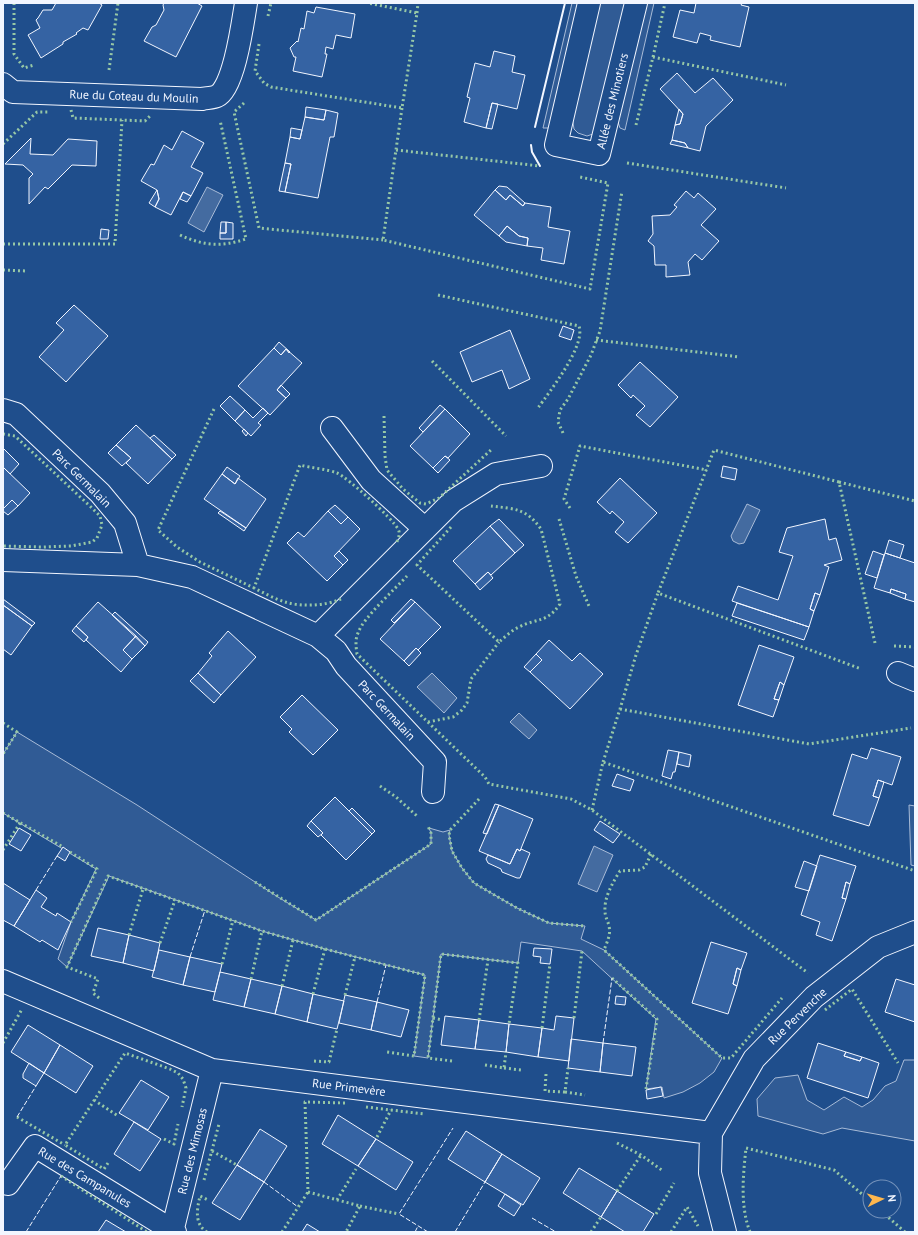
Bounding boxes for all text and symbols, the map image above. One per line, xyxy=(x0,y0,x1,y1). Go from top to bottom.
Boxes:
street label: Allée des Minotiers xyxy=(593,51,631,151)
street label: Rue du Coteau du Moulin xyxy=(69,86,199,106)
street label: Parc Germalain xyxy=(49,445,115,511)
street label: Parc Germalain xyxy=(355,677,419,743)
street label: Rue Pervenche xyxy=(765,984,829,1048)
street label: Rue Primevère xyxy=(311,1075,387,1099)
street label: Rue des Mimosas xyxy=(174,1106,210,1196)
street label: Rue des Campanules xyxy=(36,1143,134,1211)
north arrow xyxy=(862,1179,902,1219)
text: N xyxy=(885,1194,899,1202)

